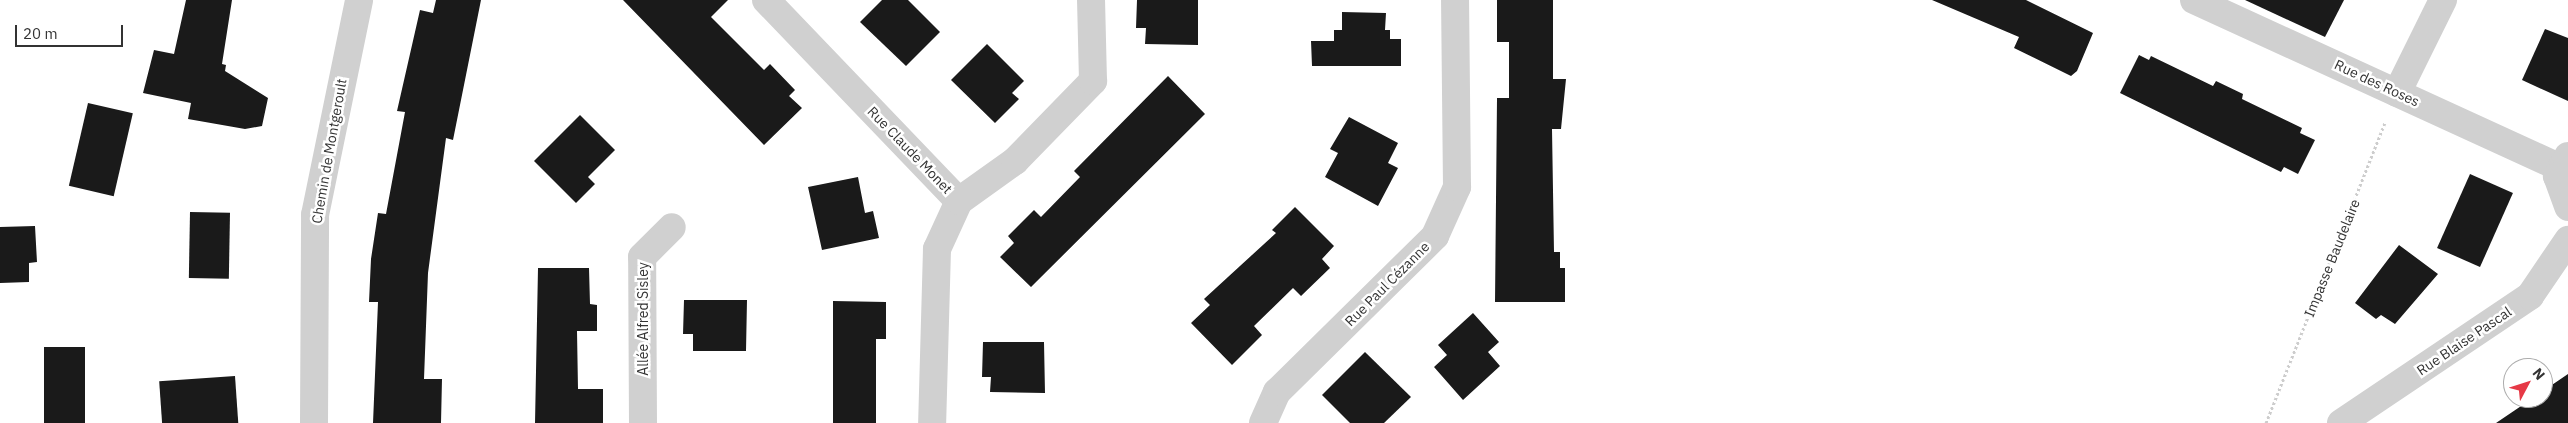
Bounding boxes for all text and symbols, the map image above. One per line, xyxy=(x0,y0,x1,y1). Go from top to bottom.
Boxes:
scale bar xyxy=(18,15,125,47)
text: 20 m xyxy=(23,24,58,43)
street label: Rue des Roses xyxy=(2332,56,2422,110)
street label: Chemin de Montgeroult xyxy=(308,77,350,225)
street label: Rue Claude Monet xyxy=(864,103,956,197)
street label: Impasse Baudelaire xyxy=(2301,196,2363,320)
street label: Rue Paul Cézanne xyxy=(1341,238,1433,330)
street label: Allée Alfred Sisley xyxy=(635,262,651,376)
street label: Rue Blaise Pascal xyxy=(2413,303,2515,379)
north arrow xyxy=(2503,358,2553,408)
text: N xyxy=(2529,364,2549,384)

